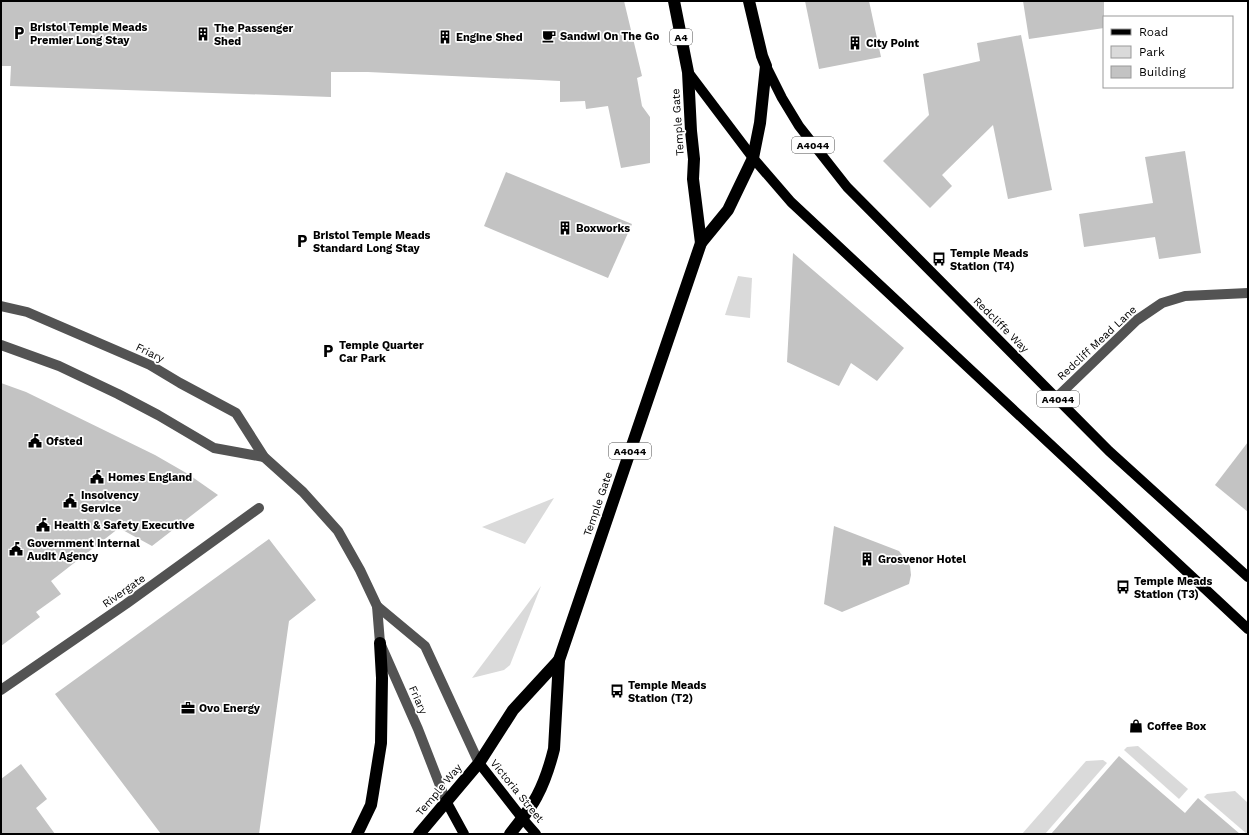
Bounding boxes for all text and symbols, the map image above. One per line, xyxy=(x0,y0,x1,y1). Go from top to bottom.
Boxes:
legend xyxy=(1103,16,1233,88)
place label: Bristol Temple Meads Premier Long Stay xyxy=(30,21,148,47)
place label: The Passenger Shed xyxy=(214,22,294,48)
parking icon: Bristol Temple Meads Premier Long Stay xyxy=(11,25,27,41)
text: Road xyxy=(1139,25,1168,39)
building icon: The Passenger Shed xyxy=(195,26,211,42)
cafe icon: Sandwi On The Go xyxy=(541,28,557,44)
building icon: Engine Shed xyxy=(437,29,453,45)
road number: A4 xyxy=(670,29,692,45)
place label: Sandwi On The Go xyxy=(560,30,660,43)
place label: Engine Shed xyxy=(456,31,523,44)
building icon: City Point xyxy=(847,35,863,51)
place label: City Point xyxy=(866,37,919,50)
text: Park xyxy=(1139,45,1165,59)
text: Building xyxy=(1139,65,1186,79)
street label: Temple Gate xyxy=(669,88,687,156)
road number: A4044 xyxy=(792,137,834,153)
building icon: Boxworks xyxy=(557,220,573,236)
place label: Boxworks xyxy=(576,222,630,235)
place label: Bristol Temple Meads Standard Long Stay xyxy=(313,229,431,255)
parking icon: Bristol Temple Meads Standard Long Stay xyxy=(294,233,310,249)
place label: Temple Meads Station (T4) xyxy=(950,247,1028,273)
bus stop icon: Temple Meads Station (T4) xyxy=(931,251,947,267)
street label: Redcliffe Way xyxy=(971,295,1032,356)
street label: Redcliff Mead Lane xyxy=(1055,303,1139,383)
place label: Temple Quarter Car Park xyxy=(339,339,424,365)
street label: Friary xyxy=(134,341,167,366)
parking icon: Temple Quarter Car Park xyxy=(320,343,336,359)
road number: A4044 xyxy=(1037,391,1079,407)
public building icon: Ofsted xyxy=(27,433,43,449)
place label: Ofsted xyxy=(46,435,83,448)
road number: A4044 xyxy=(609,443,651,459)
public building icon: Homes England xyxy=(89,469,105,485)
street label: Temple Gate xyxy=(581,470,615,538)
place label: Homes England xyxy=(108,471,192,484)
place label: Insolvency Service xyxy=(81,489,140,515)
public building icon: Insolvency Service xyxy=(62,493,78,509)
public building icon: Health & Safety Executive xyxy=(35,517,51,533)
place label: Health & Safety Executive xyxy=(54,519,195,532)
place label: Government Internal Audit Agency xyxy=(27,537,140,563)
public building icon: Government Internal Audit Agency xyxy=(8,541,24,557)
building icon: Grosvenor Hotel xyxy=(859,551,875,567)
place label: Grosvenor Hotel xyxy=(878,553,966,566)
street label: Rivergate xyxy=(100,572,148,610)
place label: Temple Meads Station (T3) xyxy=(1134,575,1212,601)
bus stop icon: Temple Meads Station (T3) xyxy=(1115,579,1131,595)
place label: Temple Meads Station (T2) xyxy=(628,679,706,705)
bus stop icon: Temple Meads Station (T2) xyxy=(609,683,625,699)
street label: Friary xyxy=(406,684,430,717)
office icon: Ovo Energy xyxy=(180,700,196,716)
place label: Ovo Energy xyxy=(199,702,261,715)
shop icon: Coffee Box xyxy=(1128,718,1144,734)
place label: Coffee Box xyxy=(1147,720,1207,733)
street label: Victoria Street xyxy=(488,757,547,826)
street label: Temple Way xyxy=(413,761,465,819)

